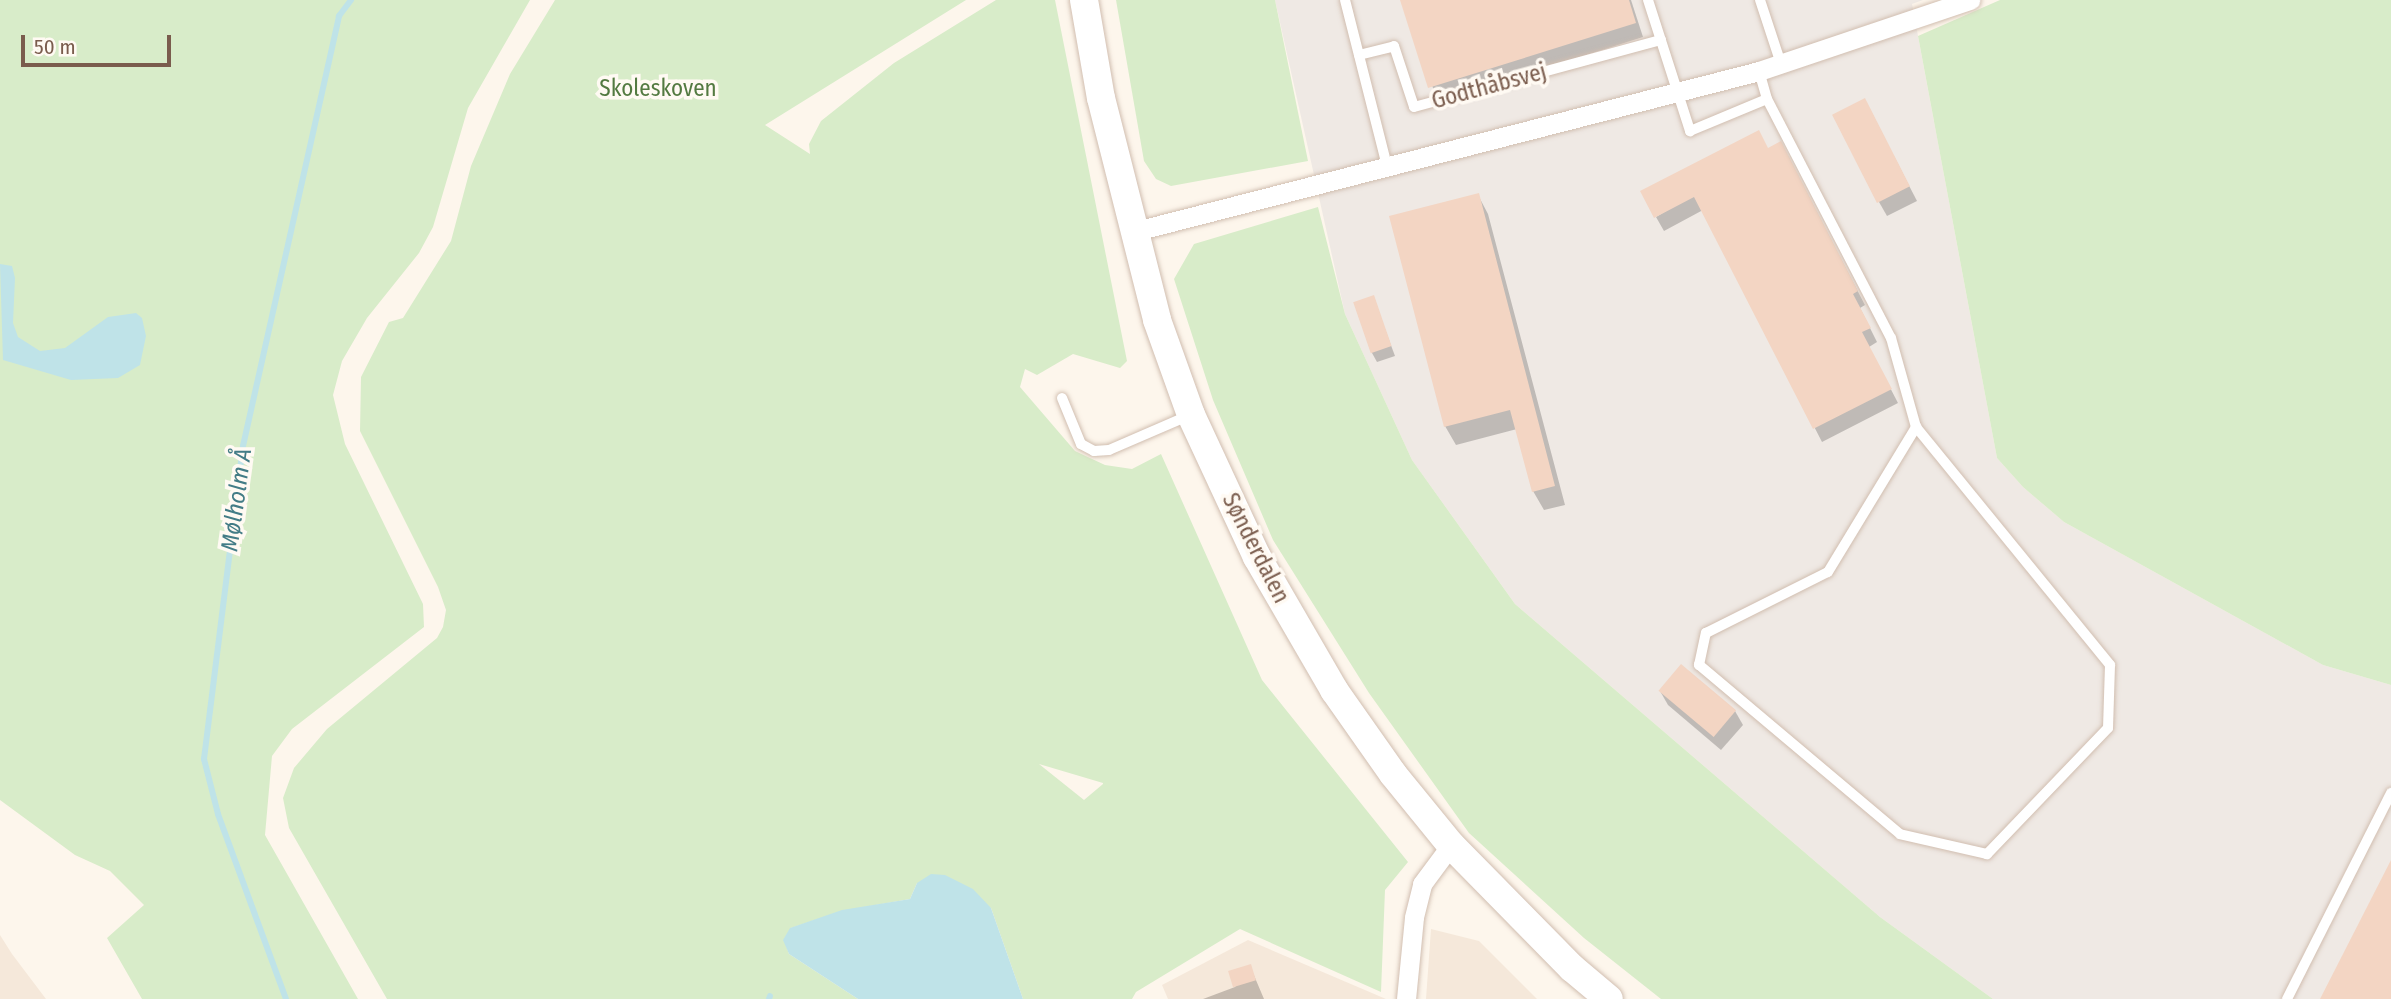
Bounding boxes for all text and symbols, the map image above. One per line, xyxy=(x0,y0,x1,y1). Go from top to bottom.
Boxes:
scale bar xyxy=(24,21,175,65)
text: 50 m xyxy=(34,34,76,60)
street label: Godthåbsvej xyxy=(1429,57,1549,115)
park label: Skoleskoven xyxy=(599,74,717,102)
water label: Mølholm Å xyxy=(216,447,258,553)
street label: Sønderdalen xyxy=(1217,488,1295,608)

